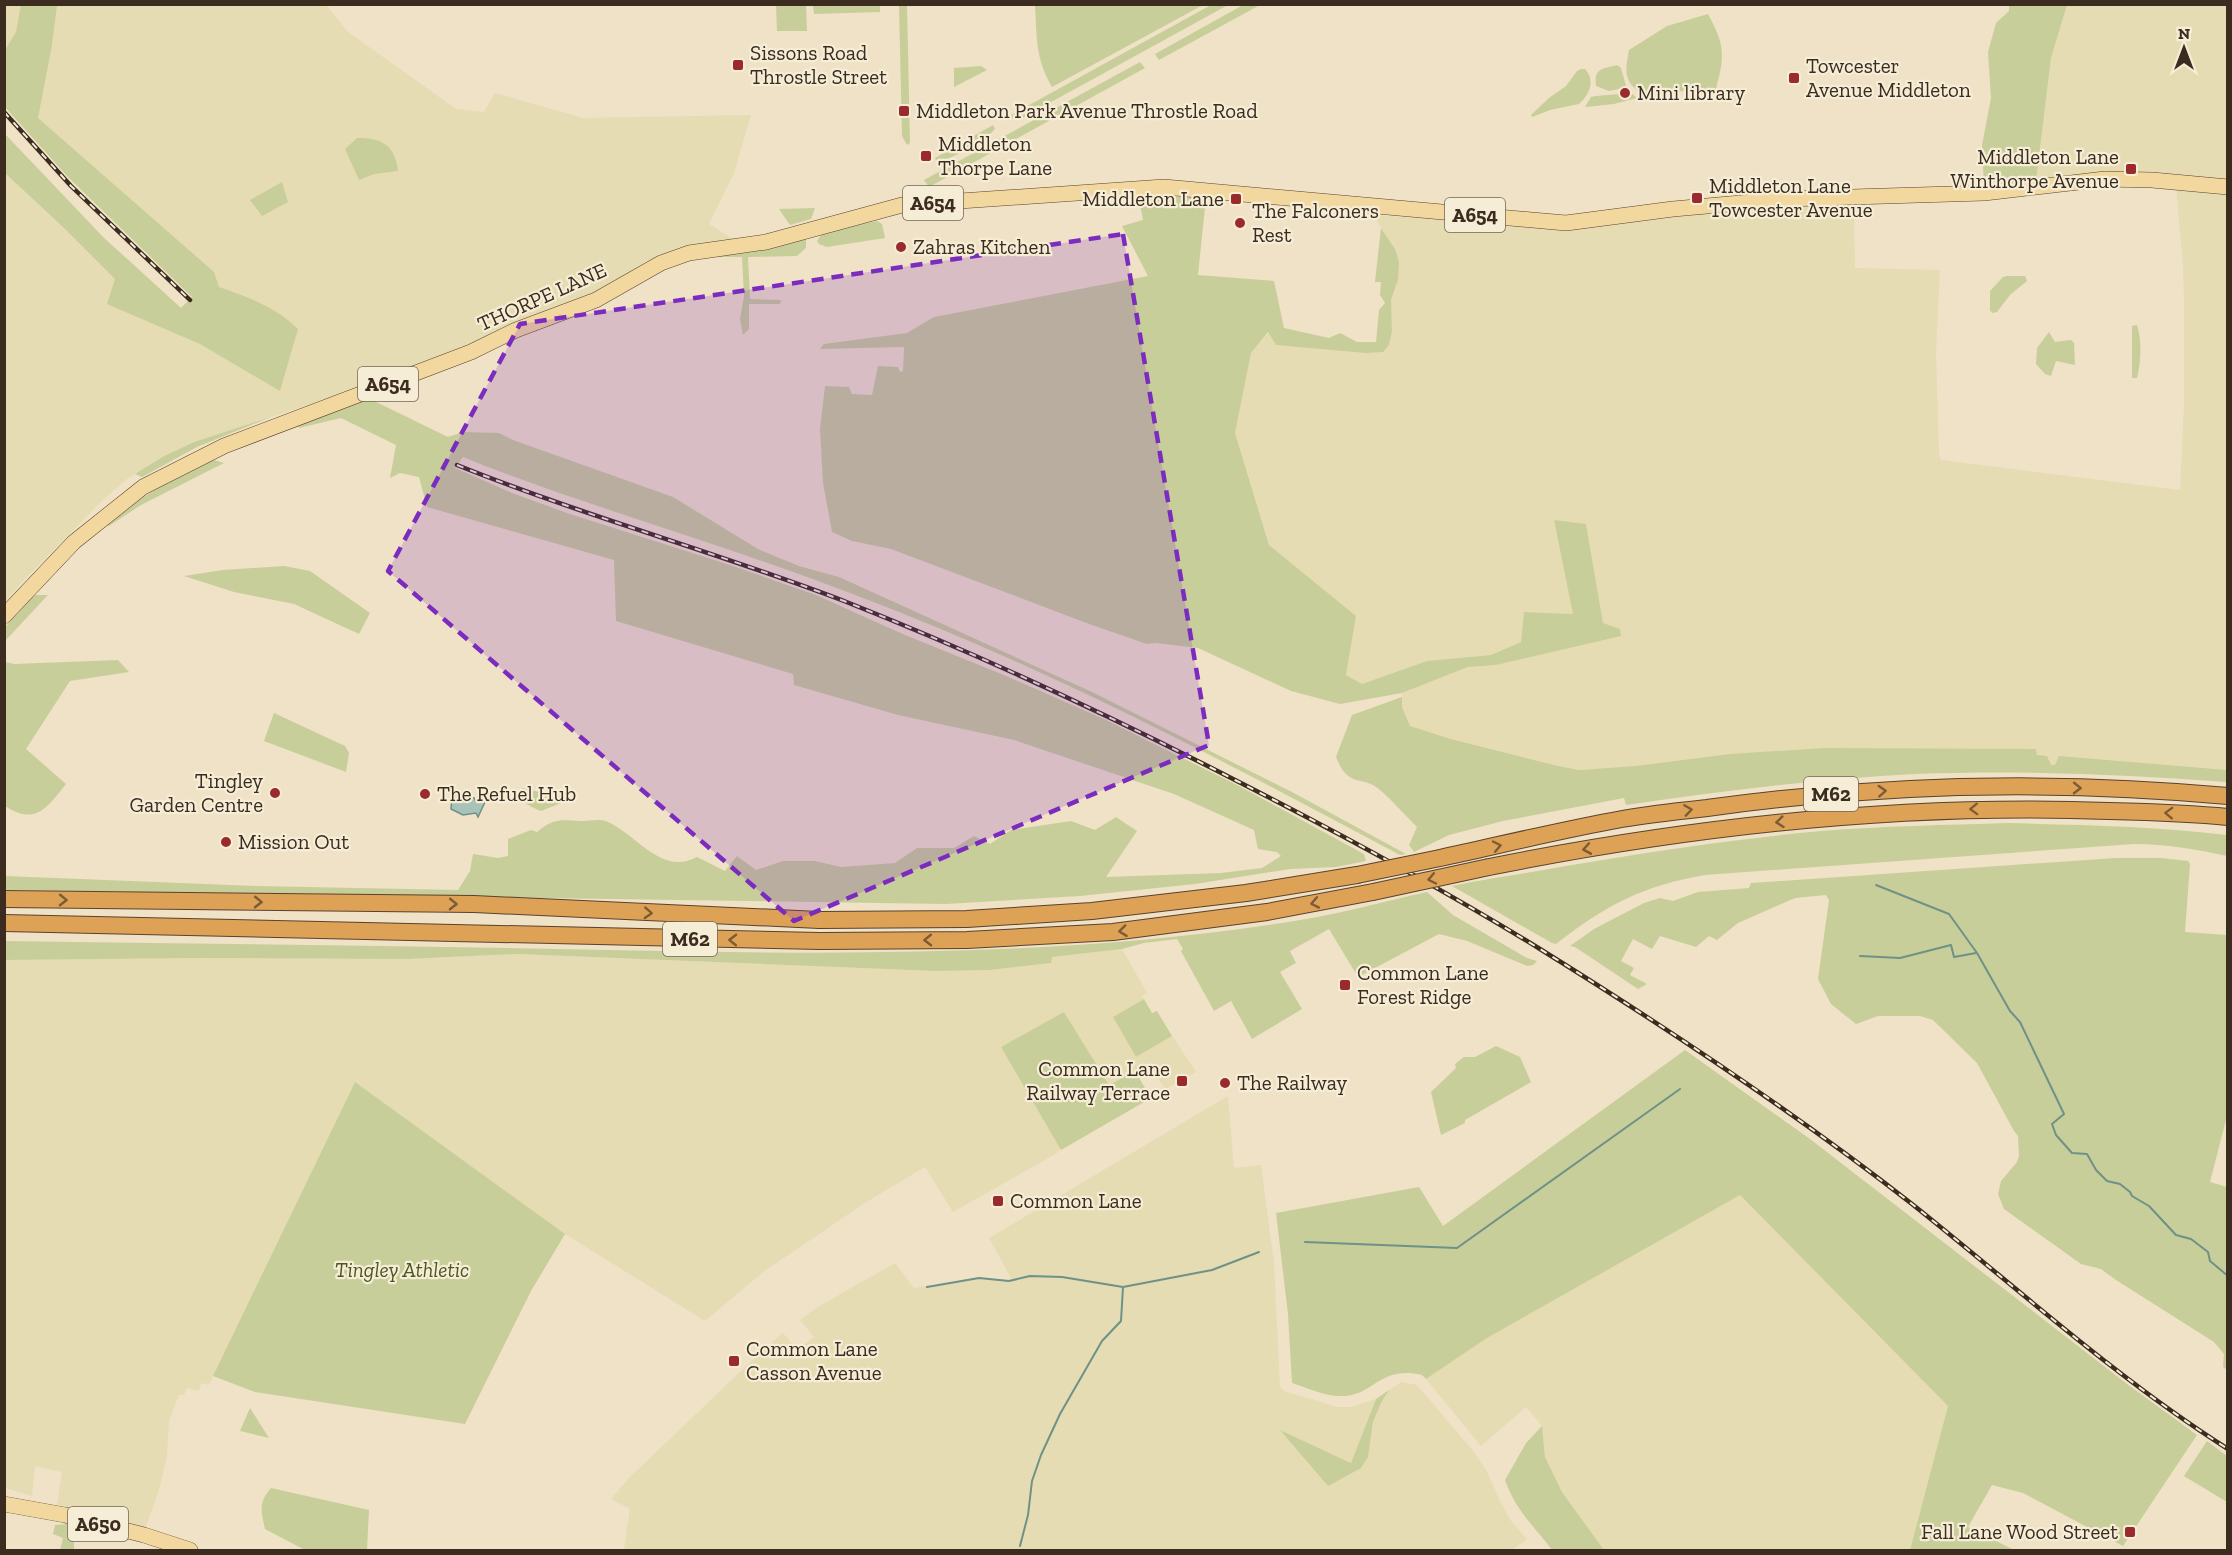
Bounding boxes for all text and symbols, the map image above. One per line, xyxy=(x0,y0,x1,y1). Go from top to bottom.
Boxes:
north arrow xyxy=(2154,18,2214,78)
text: N xyxy=(2178,24,2190,43)
place label: Sissons Road Throstle Street xyxy=(750,40,887,89)
place label: Towcester Avenue Middleton xyxy=(1806,53,1971,102)
marker: Sissons Road Throstle Street xyxy=(731,58,745,72)
marker: Towcester Avenue Middleton xyxy=(1787,71,1801,85)
place label: Mini library xyxy=(1637,80,1746,105)
marker: Mini library xyxy=(1618,86,1632,100)
place label: Middleton Park Avenue Throstle Road xyxy=(916,98,1258,123)
marker: Middleton Park Avenue Throstle Road xyxy=(897,104,911,118)
place label: Middleton Thorpe Lane xyxy=(938,131,1052,180)
place label: Middleton Lane Winthorpe Avenue xyxy=(1951,144,2119,193)
marker: Middleton Thorpe Lane xyxy=(919,149,933,163)
marker: Middleton Lane Winthorpe Avenue xyxy=(2124,162,2138,176)
place label: Middleton Lane Towcester Avenue xyxy=(1709,173,1873,222)
road number: A654 xyxy=(903,186,963,220)
place label: Middleton Lane xyxy=(1082,186,1224,211)
marker: Middleton Lane Towcester Avenue xyxy=(1690,191,1704,205)
marker: Middleton Lane xyxy=(1229,192,1243,206)
place label: The Falconers Rest xyxy=(1252,198,1379,247)
road number: A654 xyxy=(1445,198,1505,232)
marker: The Falconers Rest xyxy=(1233,216,1247,230)
place label: Zahras Kitchen xyxy=(913,234,1050,259)
marker: Zahras Kitchen xyxy=(894,240,908,254)
street label: THORPE LANE xyxy=(473,257,610,336)
road number: A654 xyxy=(358,367,418,401)
place label: Tingley Garden Centre xyxy=(129,768,263,817)
road number: M62 xyxy=(1804,777,1858,811)
place label: The Refuel Hub xyxy=(437,781,576,806)
one-way arrow xyxy=(2073,782,2082,794)
one-way arrow xyxy=(1878,784,1887,797)
marker: Tingley Garden Centre xyxy=(268,786,282,800)
marker: The Refuel Hub xyxy=(418,787,432,801)
one-way arrow xyxy=(1970,803,1979,816)
one-way arrow xyxy=(1684,805,1693,817)
one-way arrow xyxy=(2165,807,2174,820)
one-way arrow xyxy=(1775,815,1784,828)
place label: Mission Out xyxy=(238,829,349,854)
marker: Mission Out xyxy=(219,835,233,849)
one-way arrow xyxy=(1492,840,1502,853)
one-way arrow xyxy=(1582,842,1592,855)
one-way arrow xyxy=(1427,872,1437,885)
one-way arrow xyxy=(58,894,67,906)
one-way arrow xyxy=(253,896,262,908)
one-way arrow xyxy=(1311,896,1321,909)
one-way arrow xyxy=(448,898,457,910)
one-way arrow xyxy=(643,906,652,919)
road number: M62 xyxy=(663,922,717,956)
one-way arrow xyxy=(1118,924,1127,936)
one-way arrow xyxy=(728,933,737,946)
one-way arrow xyxy=(923,934,932,946)
place label: Common Lane Forest Ridge xyxy=(1357,960,1489,1009)
marker: Common Lane Forest Ridge xyxy=(1338,978,1352,992)
place label: Common Lane Railway Terrace xyxy=(1026,1056,1170,1105)
place label: The Railway xyxy=(1237,1070,1348,1095)
marker: Common Lane Railway Terrace xyxy=(1175,1074,1189,1088)
marker: The Railway xyxy=(1218,1076,1232,1090)
place label: Common Lane xyxy=(1010,1188,1142,1213)
marker: Common Lane xyxy=(991,1194,1005,1208)
park label: Tingley Athletic xyxy=(335,1257,469,1282)
place label: Common Lane Casson Avenue xyxy=(746,1336,882,1385)
marker: Common Lane Casson Avenue xyxy=(727,1354,741,1368)
road number: A650 xyxy=(68,1507,128,1541)
place label: Fall Lane Wood Street xyxy=(1921,1519,2118,1544)
marker: Fall Lane Wood Street xyxy=(2123,1525,2137,1539)

